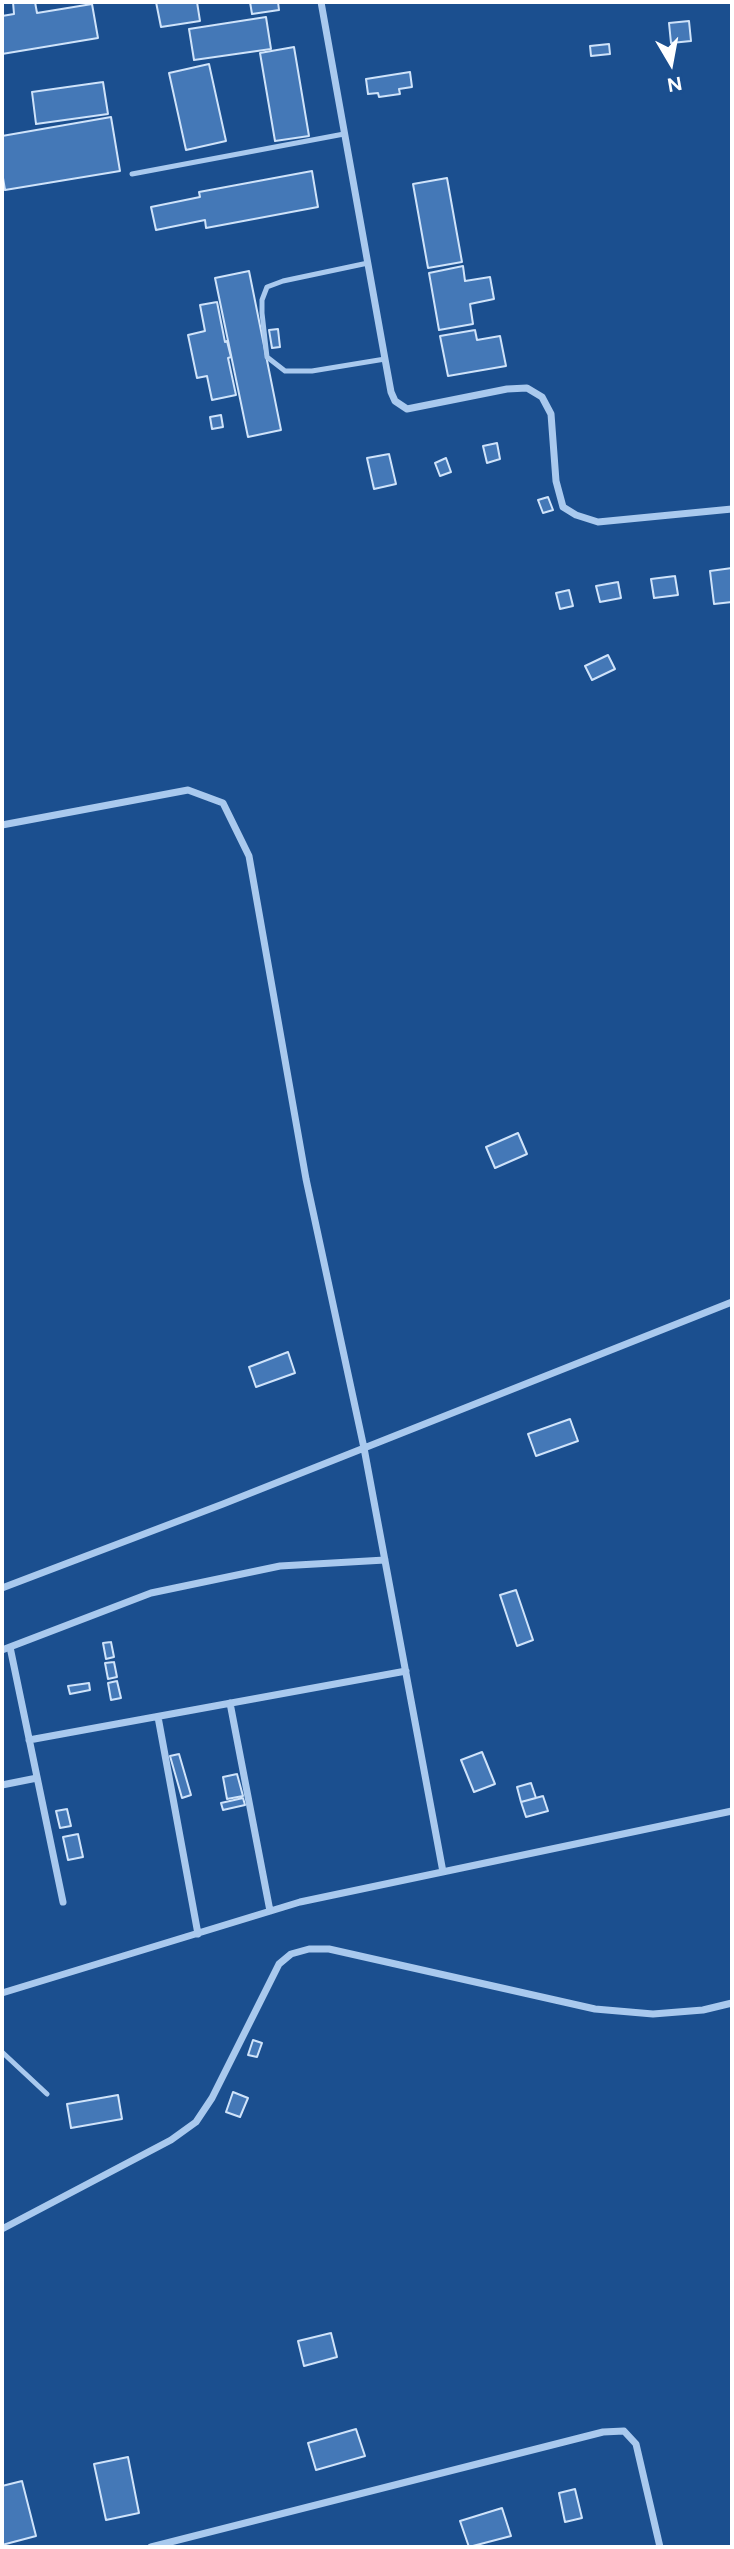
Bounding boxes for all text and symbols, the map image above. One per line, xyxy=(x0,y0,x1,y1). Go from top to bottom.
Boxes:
north arrow xyxy=(636,28,706,98)
text: N xyxy=(666,72,684,97)

